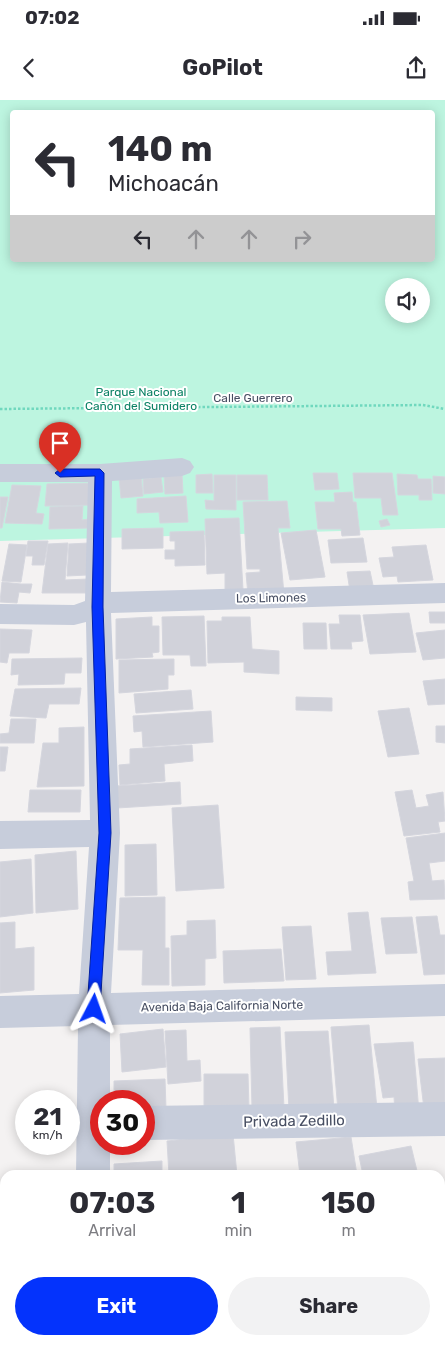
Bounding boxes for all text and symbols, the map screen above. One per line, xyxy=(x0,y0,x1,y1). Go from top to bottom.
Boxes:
text: 07:02 xyxy=(25,6,80,29)
icon: back xyxy=(15,54,43,82)
text: GoPilot xyxy=(182,54,263,81)
icon: share xyxy=(402,54,430,82)
text: 140 m xyxy=(108,128,213,170)
icon: left xyxy=(25,130,90,195)
text: Michoacán xyxy=(108,170,219,197)
icon: left xyxy=(129,225,157,253)
icon: ahead xyxy=(182,225,210,253)
icon: ahead xyxy=(235,225,263,253)
icon: right xyxy=(288,225,316,253)
map controls xyxy=(385,278,430,323)
button: sound xyxy=(385,278,430,323)
park label: Parque Nacional Cañón del Sumidero xyxy=(85,385,197,413)
street label: Calle Guerrero xyxy=(213,391,293,405)
pin xyxy=(39,422,81,473)
icon: arrive xyxy=(46,429,74,457)
street label: Los Limones xyxy=(236,590,306,606)
position arrow xyxy=(67,982,119,1034)
street label: Avenida Baja California Norte xyxy=(141,998,304,1014)
speed limit sign: 30 xyxy=(90,1090,155,1155)
text: 21 xyxy=(33,1102,62,1131)
street label: Privada Zedillo xyxy=(243,1111,345,1131)
text: km/h xyxy=(33,1128,62,1142)
text: 07:03 xyxy=(69,1185,156,1221)
text: 1 xyxy=(231,1185,246,1221)
text: 150 xyxy=(321,1185,376,1221)
text: Arrival xyxy=(88,1221,136,1240)
text: min xyxy=(225,1221,252,1240)
text: m xyxy=(342,1221,356,1240)
button: Exit xyxy=(15,1277,218,1335)
button: Share xyxy=(228,1277,430,1335)

